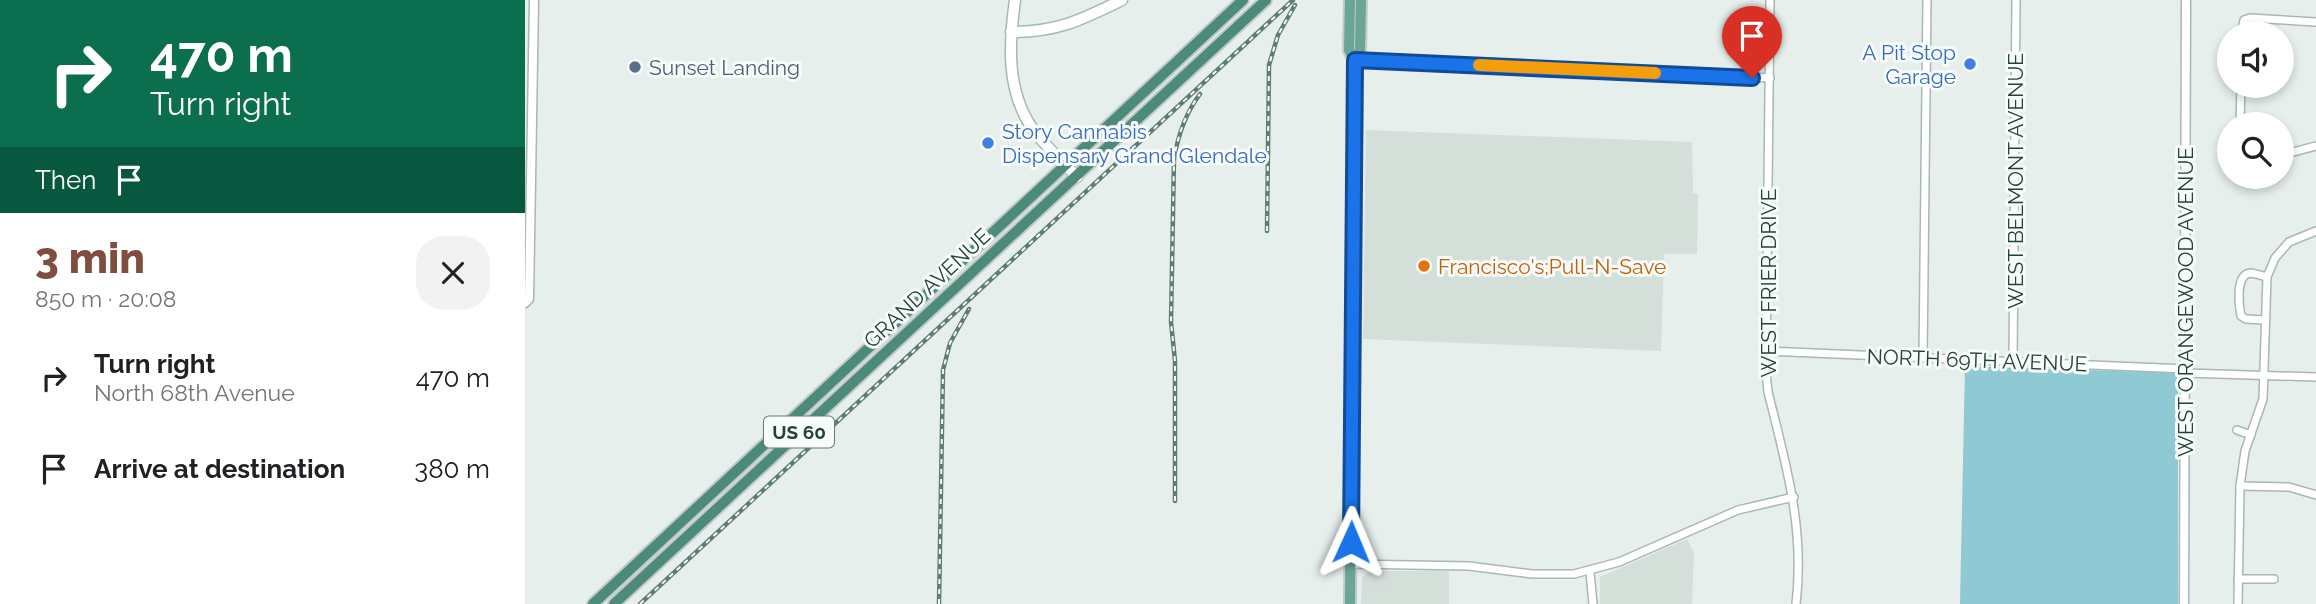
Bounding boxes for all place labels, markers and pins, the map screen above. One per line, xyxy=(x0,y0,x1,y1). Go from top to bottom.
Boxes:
pin xyxy=(1722,6,1782,78)
place label: A Pit Stop Garage xyxy=(1862,40,1956,89)
place label: Sunset Landing xyxy=(649,55,800,80)
marker: A Pit Stop Garage xyxy=(1962,56,1978,72)
marker: Sunset Landing xyxy=(627,59,643,75)
place label: Story Cannabis Dispensary Grand Glendale xyxy=(1002,119,1267,168)
marker: Story Cannabis Dispensary Grand Glendale xyxy=(980,135,996,151)
place label: Francisco's;Pull-N-Save xyxy=(1438,254,1666,279)
marker: Francisco's;Pull-N-Save xyxy=(1416,258,1432,274)

